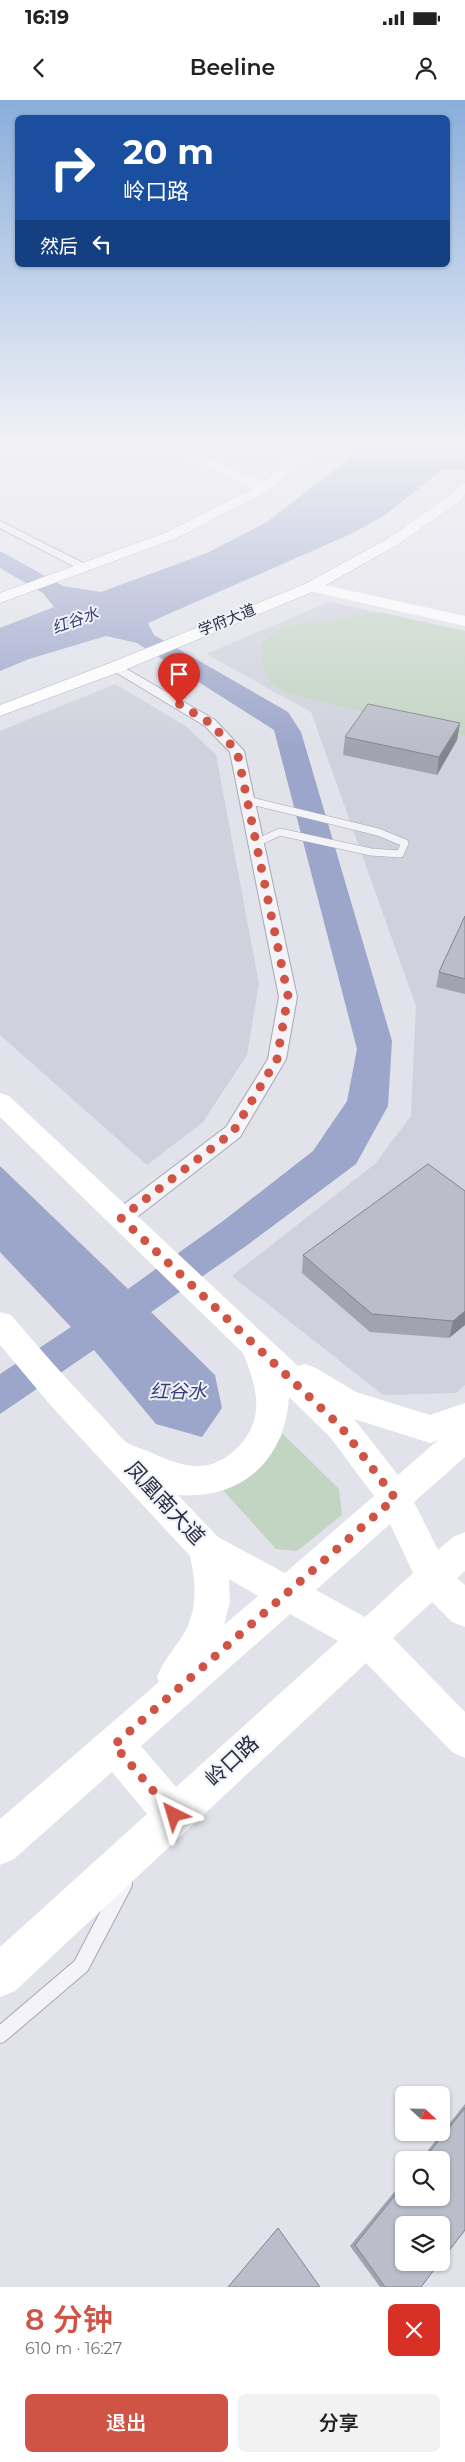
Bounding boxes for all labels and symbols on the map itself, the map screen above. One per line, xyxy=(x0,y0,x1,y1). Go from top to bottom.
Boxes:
street label: 学府大道 xyxy=(195,599,258,640)
water label: 红谷水 xyxy=(49,603,102,638)
pin xyxy=(158,653,200,704)
water label: 红谷水 xyxy=(149,1380,207,1403)
street label: 凤凰南大道 xyxy=(120,1456,210,1550)
street label: 岭口路 xyxy=(200,1730,263,1791)
position arrow xyxy=(147,1788,199,1840)
north arrow xyxy=(395,2086,450,2141)

